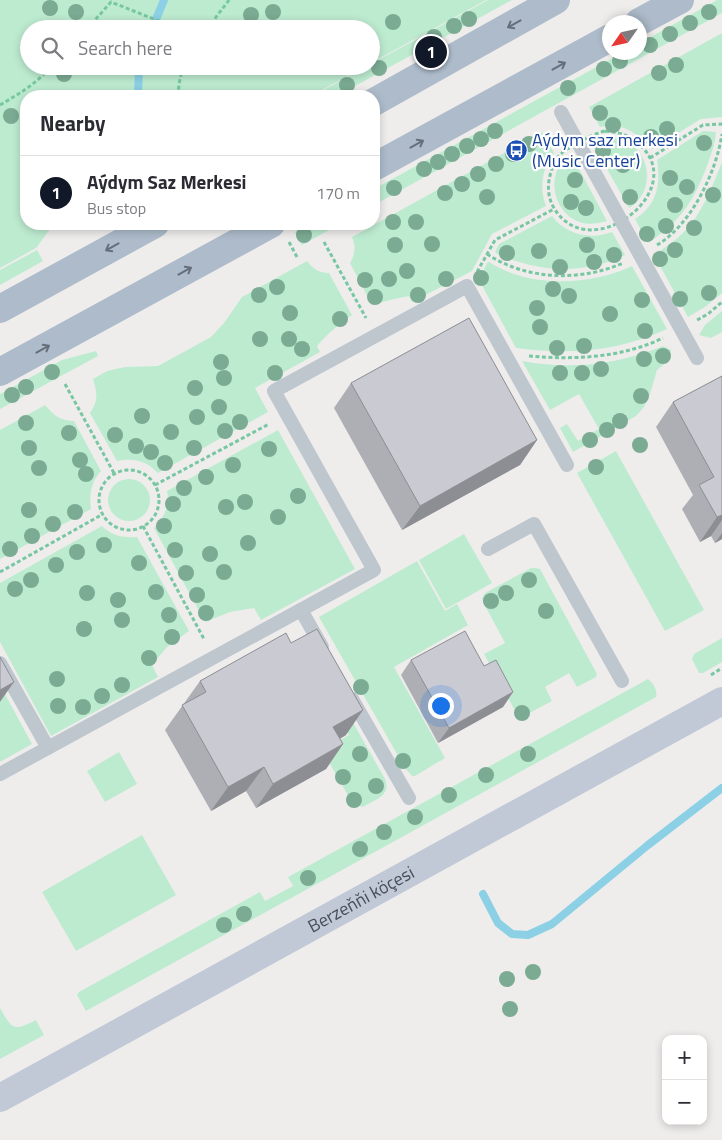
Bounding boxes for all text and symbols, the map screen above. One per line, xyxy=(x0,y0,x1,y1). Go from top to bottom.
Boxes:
north arrow xyxy=(602,15,647,60)
one-way arrow xyxy=(507,19,521,29)
search box xyxy=(20,20,380,75)
text: Search here xyxy=(78,33,172,62)
pin: 1 xyxy=(415,33,447,71)
icon: search xyxy=(38,34,66,62)
one-way arrow xyxy=(551,61,566,70)
text: Nearby xyxy=(40,107,105,139)
place label: Aýdym saz merkesi (Music Center) xyxy=(532,126,678,174)
bus stop icon: Aýdym saz merkesi (Music Center) xyxy=(504,138,528,162)
one-way arrow xyxy=(409,139,424,149)
text: Aýdym Saz Merkesi xyxy=(87,167,247,196)
text: 1 xyxy=(52,181,60,205)
text: 170 m xyxy=(316,181,360,205)
text: Bus stop xyxy=(87,196,146,220)
one-way arrow xyxy=(106,243,120,253)
one-way arrow xyxy=(177,265,192,275)
one-way arrow xyxy=(35,344,50,354)
your location xyxy=(428,693,454,719)
street label: Berzeňňi köçesi xyxy=(303,859,419,939)
map controls xyxy=(662,1035,707,1125)
button: + xyxy=(662,1035,707,1080)
button: − xyxy=(662,1080,707,1125)

